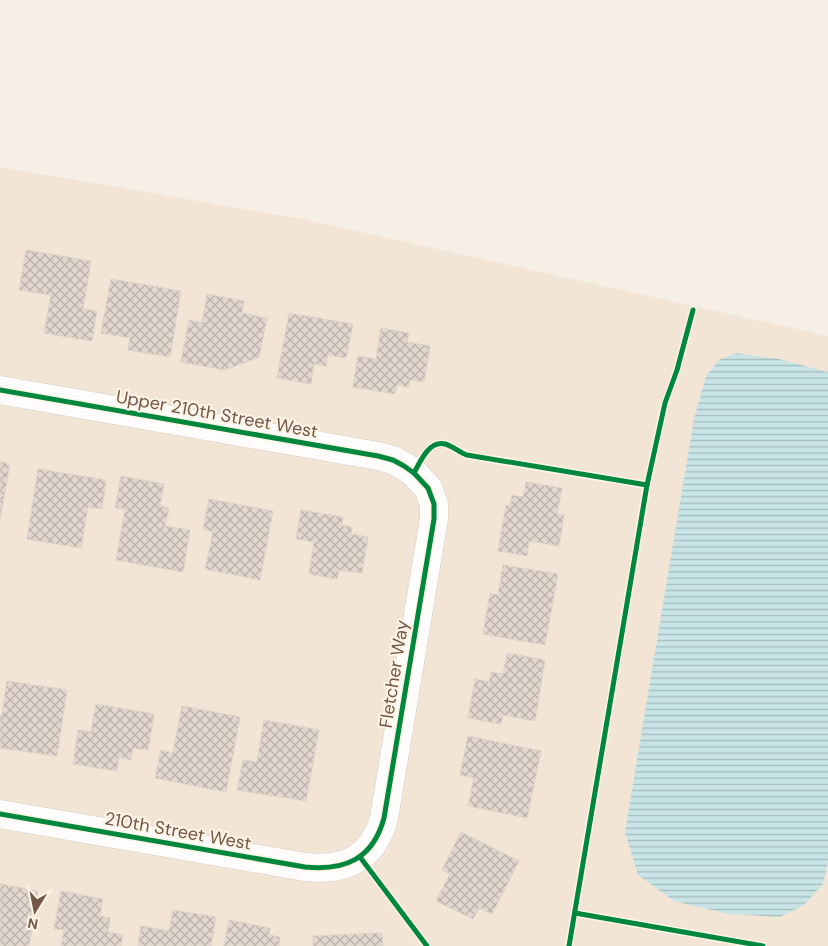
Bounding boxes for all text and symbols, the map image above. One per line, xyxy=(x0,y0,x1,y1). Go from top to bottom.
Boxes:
street label: Upper 210th Street West xyxy=(114,384,320,444)
street label: Fletcher Way xyxy=(374,618,414,730)
street label: 210th Street West xyxy=(103,806,253,856)
north arrow xyxy=(10,886,60,936)
text: N xyxy=(26,914,39,934)

